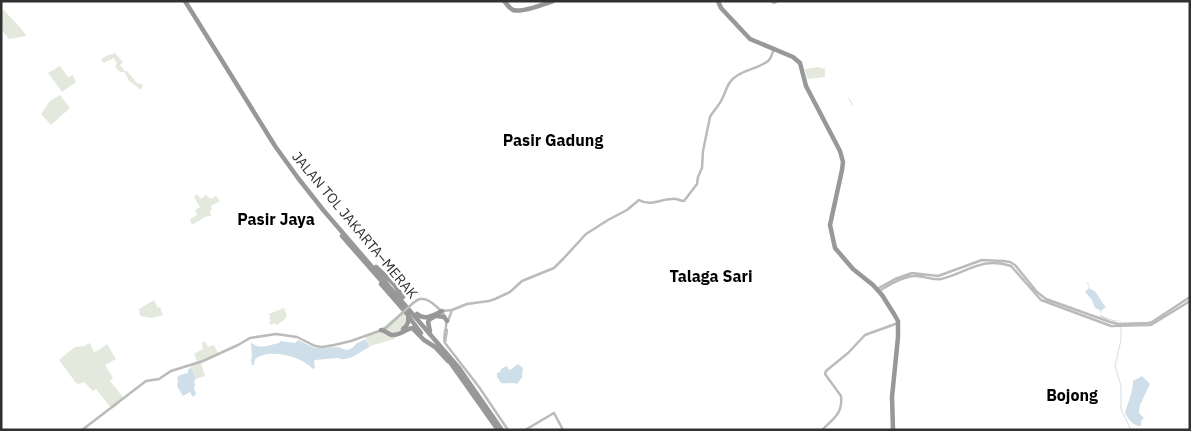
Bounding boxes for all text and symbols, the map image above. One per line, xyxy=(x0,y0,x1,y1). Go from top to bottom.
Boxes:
district label: Pasir Gadung xyxy=(503,130,603,150)
street label: JALAN TOL JAKARTA–MERAK xyxy=(288,148,422,302)
district label: Pasir Jaya xyxy=(237,209,315,229)
district label: Talaga Sari xyxy=(669,266,753,286)
district label: Bojong xyxy=(1046,385,1098,405)

